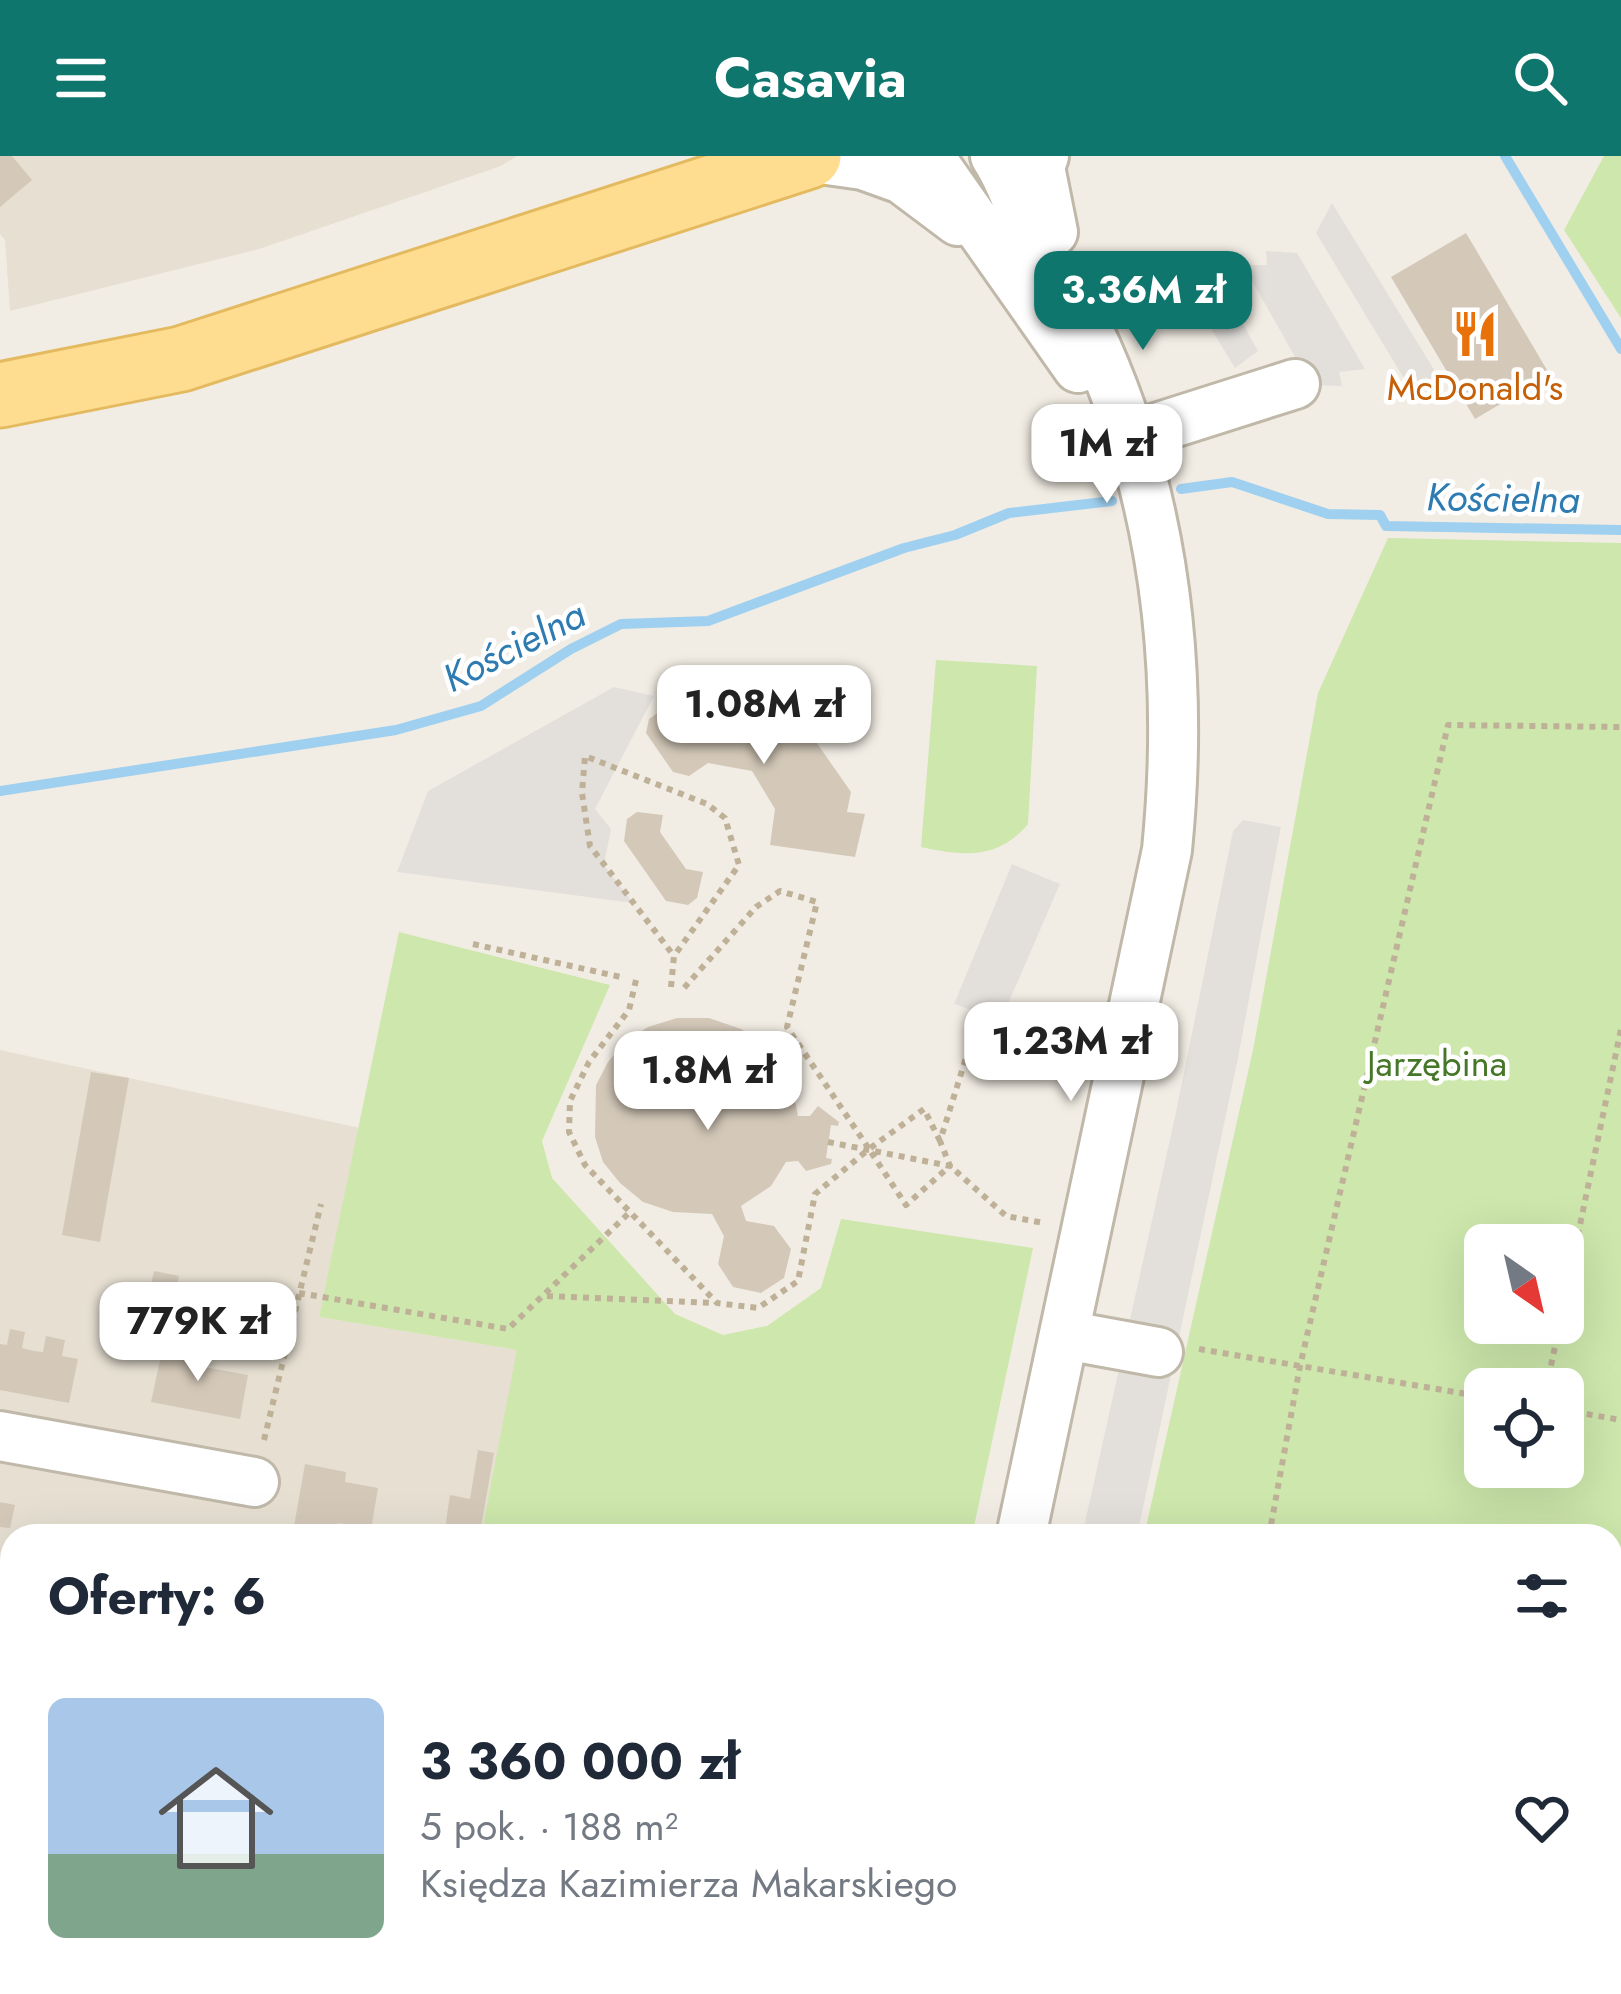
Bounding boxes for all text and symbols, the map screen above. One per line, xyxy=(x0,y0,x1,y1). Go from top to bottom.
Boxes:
text: Casavia xyxy=(714,39,907,117)
icon: menu xyxy=(48,45,114,111)
icon: search xyxy=(1507,45,1573,111)
pin: 3.36M zł xyxy=(1019,251,1267,353)
text: 3.36M zł xyxy=(1061,261,1225,318)
restaurant icon: McDonald's xyxy=(1450,309,1500,359)
place label: McDonald's xyxy=(1387,361,1563,413)
pin: 1M zł xyxy=(1023,404,1191,506)
text: 1M zł xyxy=(1058,414,1156,471)
water label: Kościelna xyxy=(1426,468,1581,528)
water label: Kościelna xyxy=(433,586,596,706)
pin: 1.08M zł xyxy=(640,665,888,767)
text: 1.08M zł xyxy=(684,675,844,732)
pin: 1.23M zł xyxy=(947,1002,1195,1104)
text: 1.23M zł xyxy=(991,1012,1151,1069)
pin: 1.8M zł xyxy=(597,1031,819,1133)
park label: Jarzębina xyxy=(1363,1037,1507,1089)
text: 1.8M zł xyxy=(641,1041,775,1098)
north arrow xyxy=(1464,1224,1584,1344)
map controls xyxy=(1464,1224,1584,1488)
pin: 779K zł xyxy=(87,1282,309,1384)
text: 779K zł xyxy=(127,1292,269,1349)
button: locate xyxy=(1464,1368,1584,1488)
text: Oferty: 6 xyxy=(48,1559,266,1633)
icon: filters xyxy=(1509,1563,1575,1629)
text: 3 360 000 zł xyxy=(420,1724,739,1798)
icon: home xyxy=(144,1746,288,1890)
icon: heart xyxy=(1509,1785,1575,1851)
text: 5 pok. · 188 m² xyxy=(420,1798,678,1855)
text: Księdza Kazimierza Makarskiego xyxy=(420,1855,957,1912)

